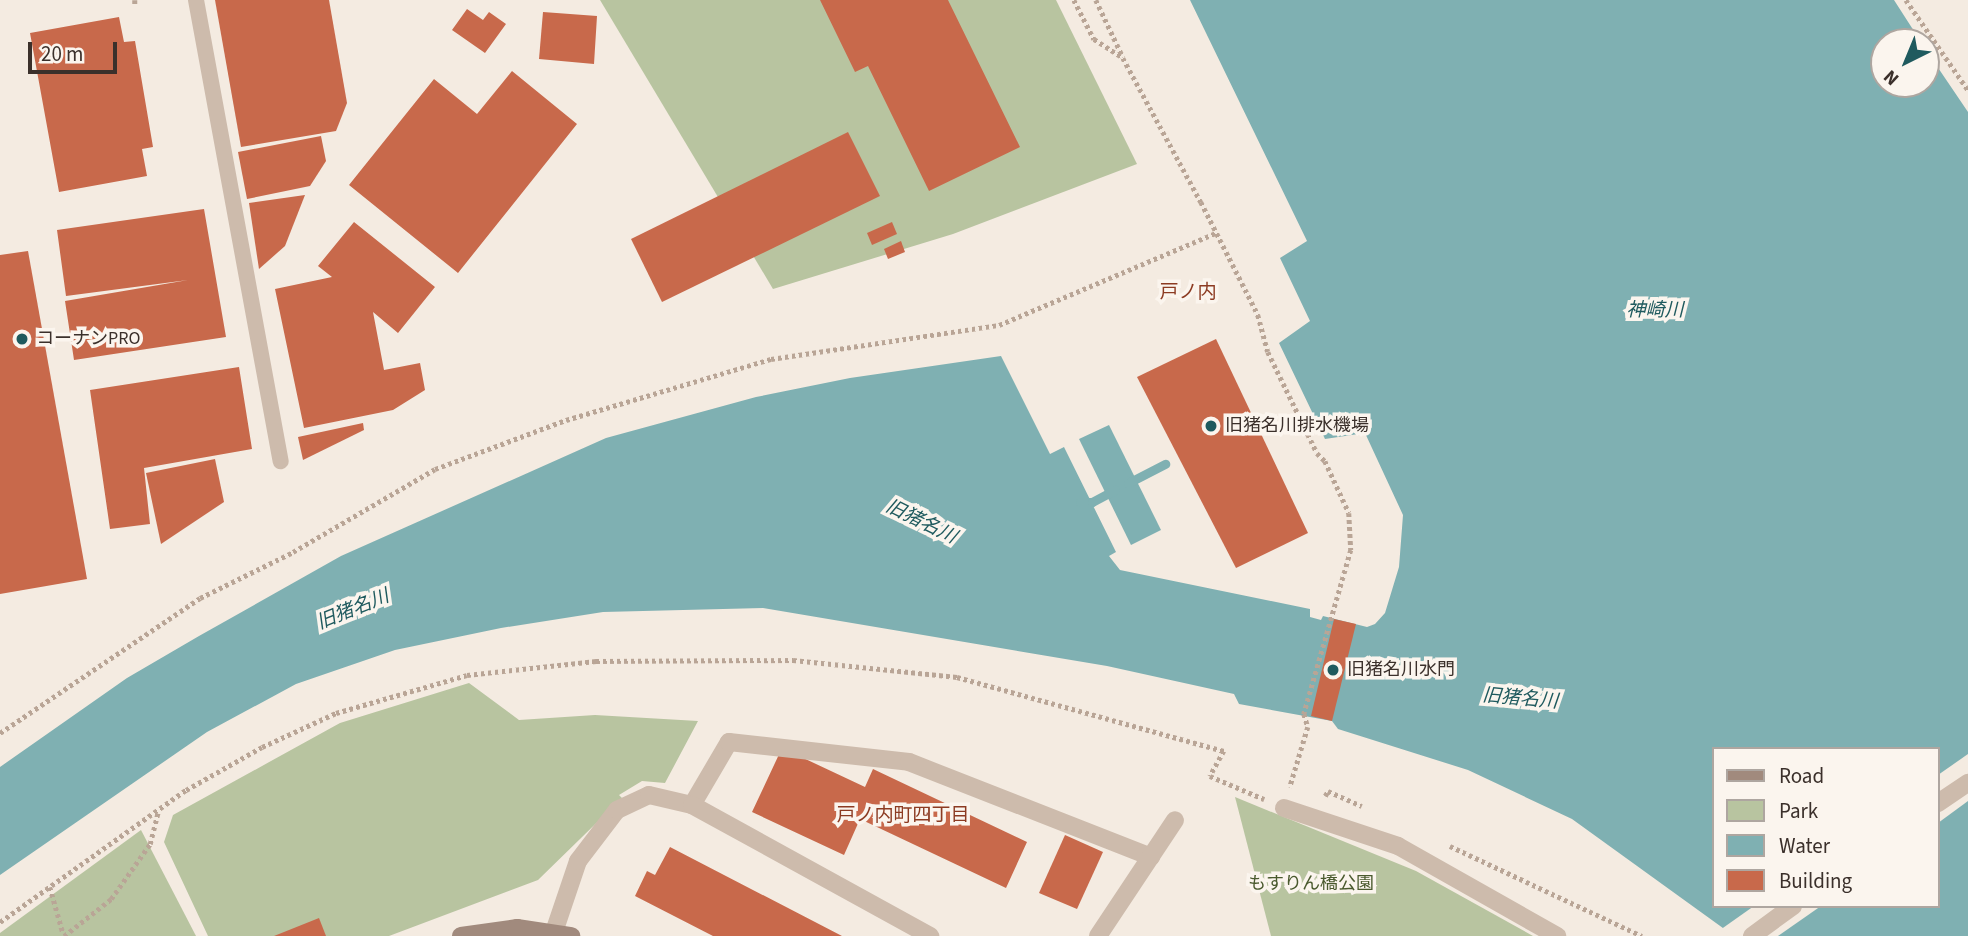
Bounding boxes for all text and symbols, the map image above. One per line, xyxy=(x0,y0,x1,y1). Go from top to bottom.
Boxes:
scale bar xyxy=(32,28,121,72)
north arrow xyxy=(1870,28,1940,98)
text: 20 m xyxy=(41,39,83,69)
text: N xyxy=(1878,63,1906,91)
district label: 戸ノ内 xyxy=(1160,282,1216,304)
water label: 神崎川 xyxy=(1627,300,1683,322)
place label: コーナンPRO xyxy=(36,328,140,350)
marker: コーナンPRO xyxy=(14,331,30,347)
place label: 旧猪名川排水機場 xyxy=(1225,415,1369,437)
marker: 旧猪名川排水機場 xyxy=(1203,418,1219,434)
water label: 旧猪名川 xyxy=(882,495,960,549)
water label: 旧猪名川 xyxy=(313,585,393,635)
place label: 旧猪名川水門 xyxy=(1347,659,1455,681)
marker: 旧猪名川水門 xyxy=(1325,662,1341,678)
water label: 旧猪名川 xyxy=(1481,684,1559,714)
legend xyxy=(1713,747,1940,908)
text: Road xyxy=(1779,761,1824,791)
text: Park xyxy=(1779,796,1818,826)
district label: 戸ノ内町四丁目 xyxy=(837,805,969,827)
text: Water xyxy=(1779,831,1830,861)
text: Building xyxy=(1779,866,1852,896)
park label: もすりん橋公園 xyxy=(1248,873,1374,895)

